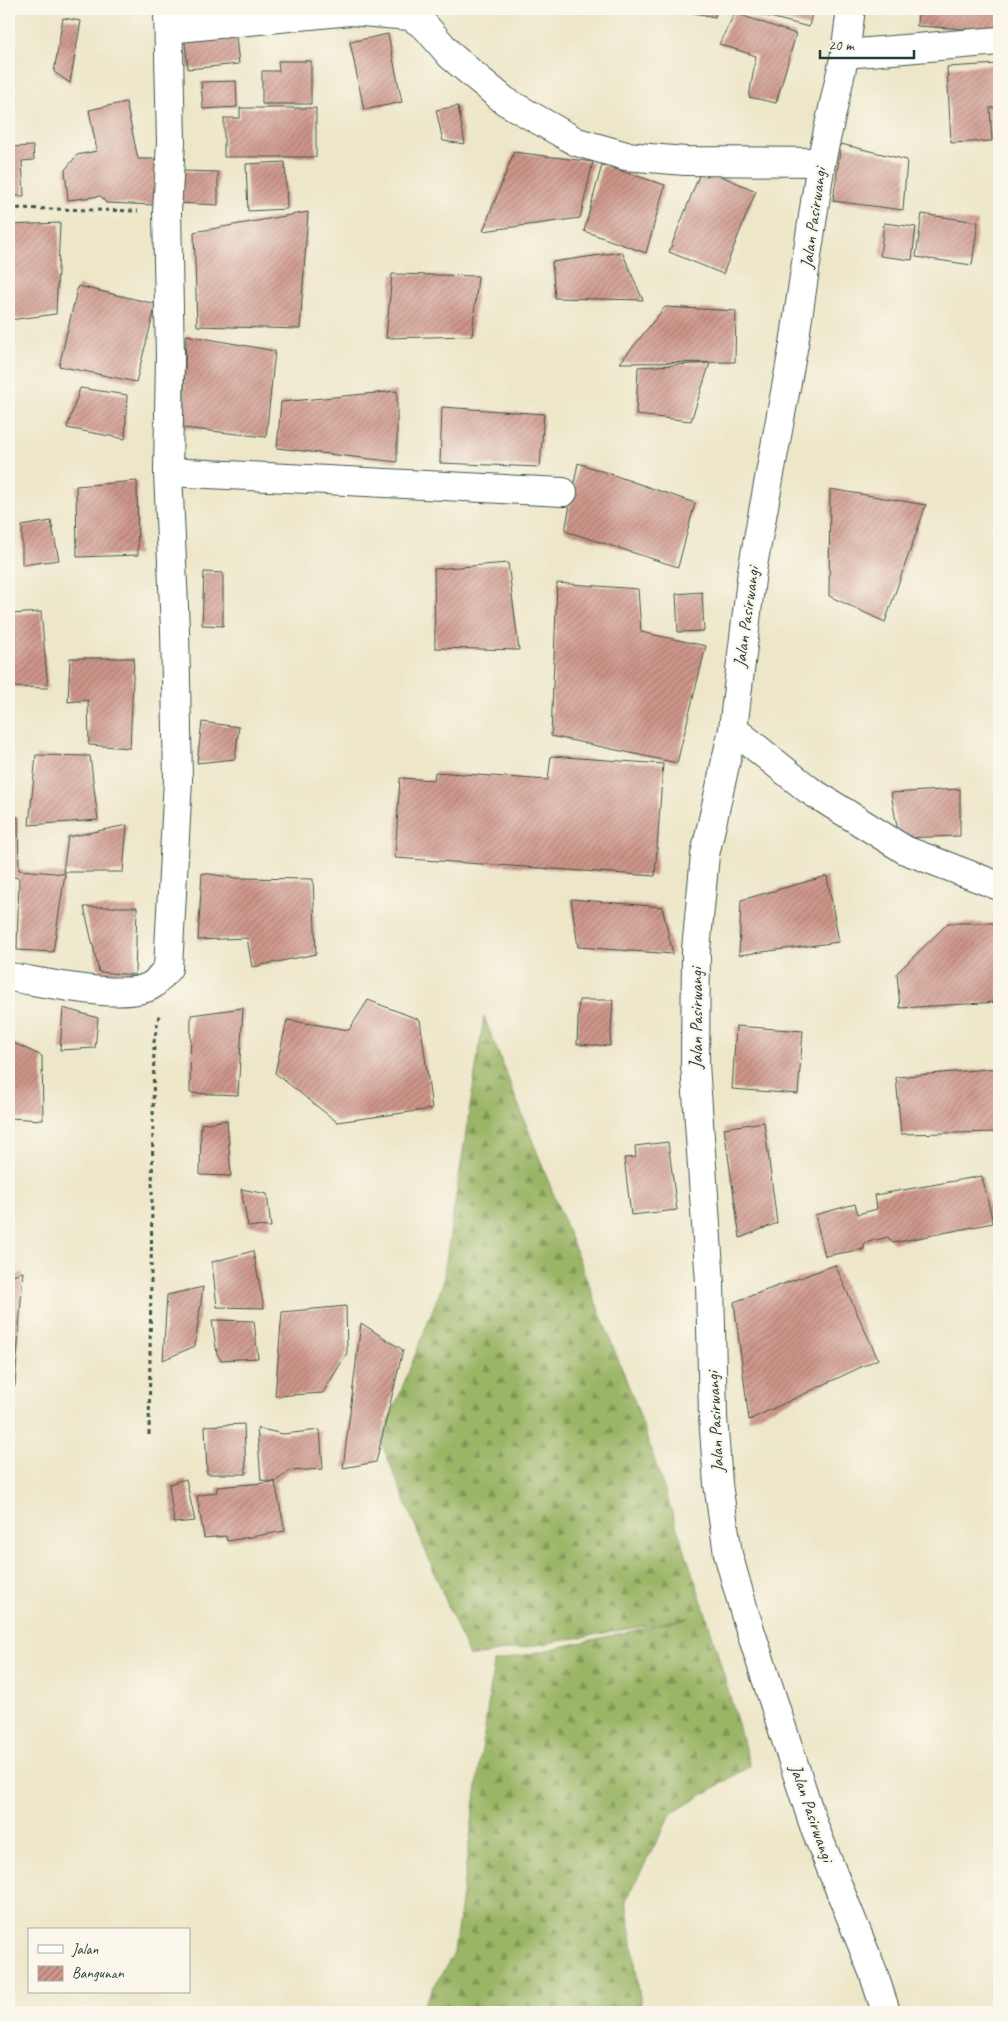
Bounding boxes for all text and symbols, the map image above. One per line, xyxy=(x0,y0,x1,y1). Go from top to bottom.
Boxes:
scale bar xyxy=(820,28,914,60)
text: 20 m xyxy=(828,36,855,55)
street label: Jalan Pasirwangi xyxy=(795,164,831,271)
street label: Jalan Pasirwangi xyxy=(728,563,764,670)
street label: Jalan Pasirwangi xyxy=(685,965,707,1070)
street label: Jalan Pasirwangi xyxy=(701,1368,729,1474)
street label: Jalan Pasirwangi xyxy=(785,1761,840,1867)
legend xyxy=(28,1928,190,1994)
text: Jalan xyxy=(71,1940,99,1959)
text: Bangunan xyxy=(72,1964,125,1983)

